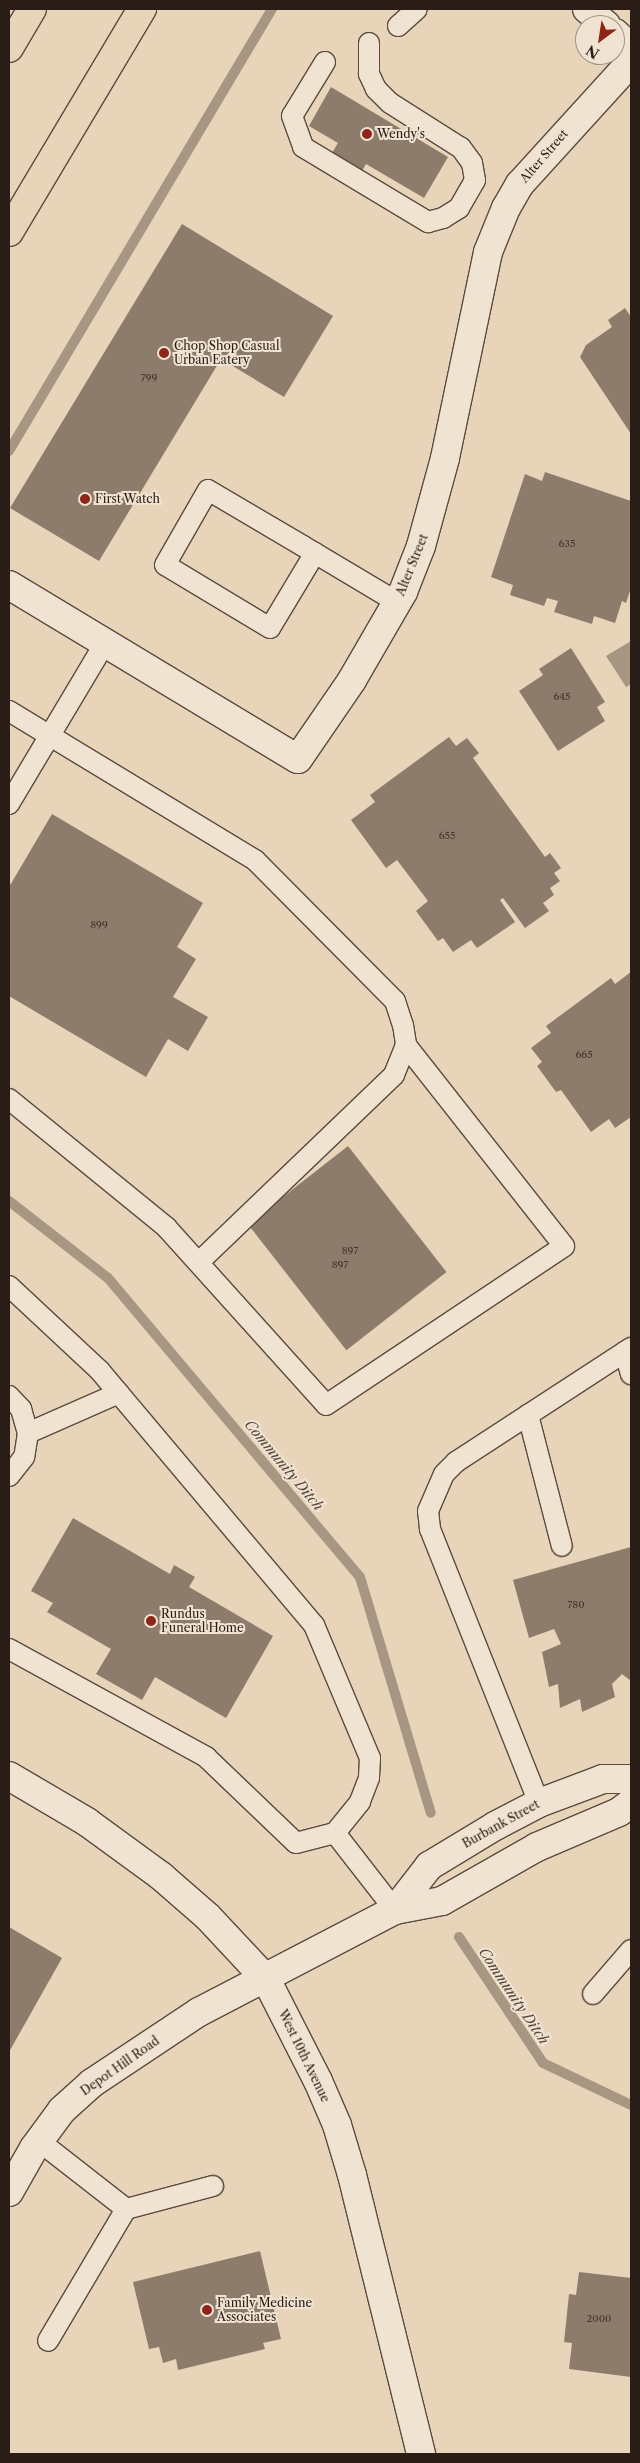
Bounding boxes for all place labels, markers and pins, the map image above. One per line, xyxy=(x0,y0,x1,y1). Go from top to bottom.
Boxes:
place label: Wendy's xyxy=(377,127,425,141)
marker: Wendy's xyxy=(361,128,373,140)
place label: Chop Shop Casual Urban Eatery xyxy=(174,339,279,367)
marker: Chop Shop Casual Urban Eatery xyxy=(158,347,170,359)
place label: First Watch xyxy=(95,492,161,506)
marker: First Watch xyxy=(79,493,91,505)
place label: Rundus Funeral Home xyxy=(161,1607,244,1635)
marker: Rundus Funeral Home xyxy=(145,1615,157,1627)
place label: Family Medicine Associates xyxy=(217,2296,313,2324)
marker: Family Medicine Associates xyxy=(201,2304,213,2316)

